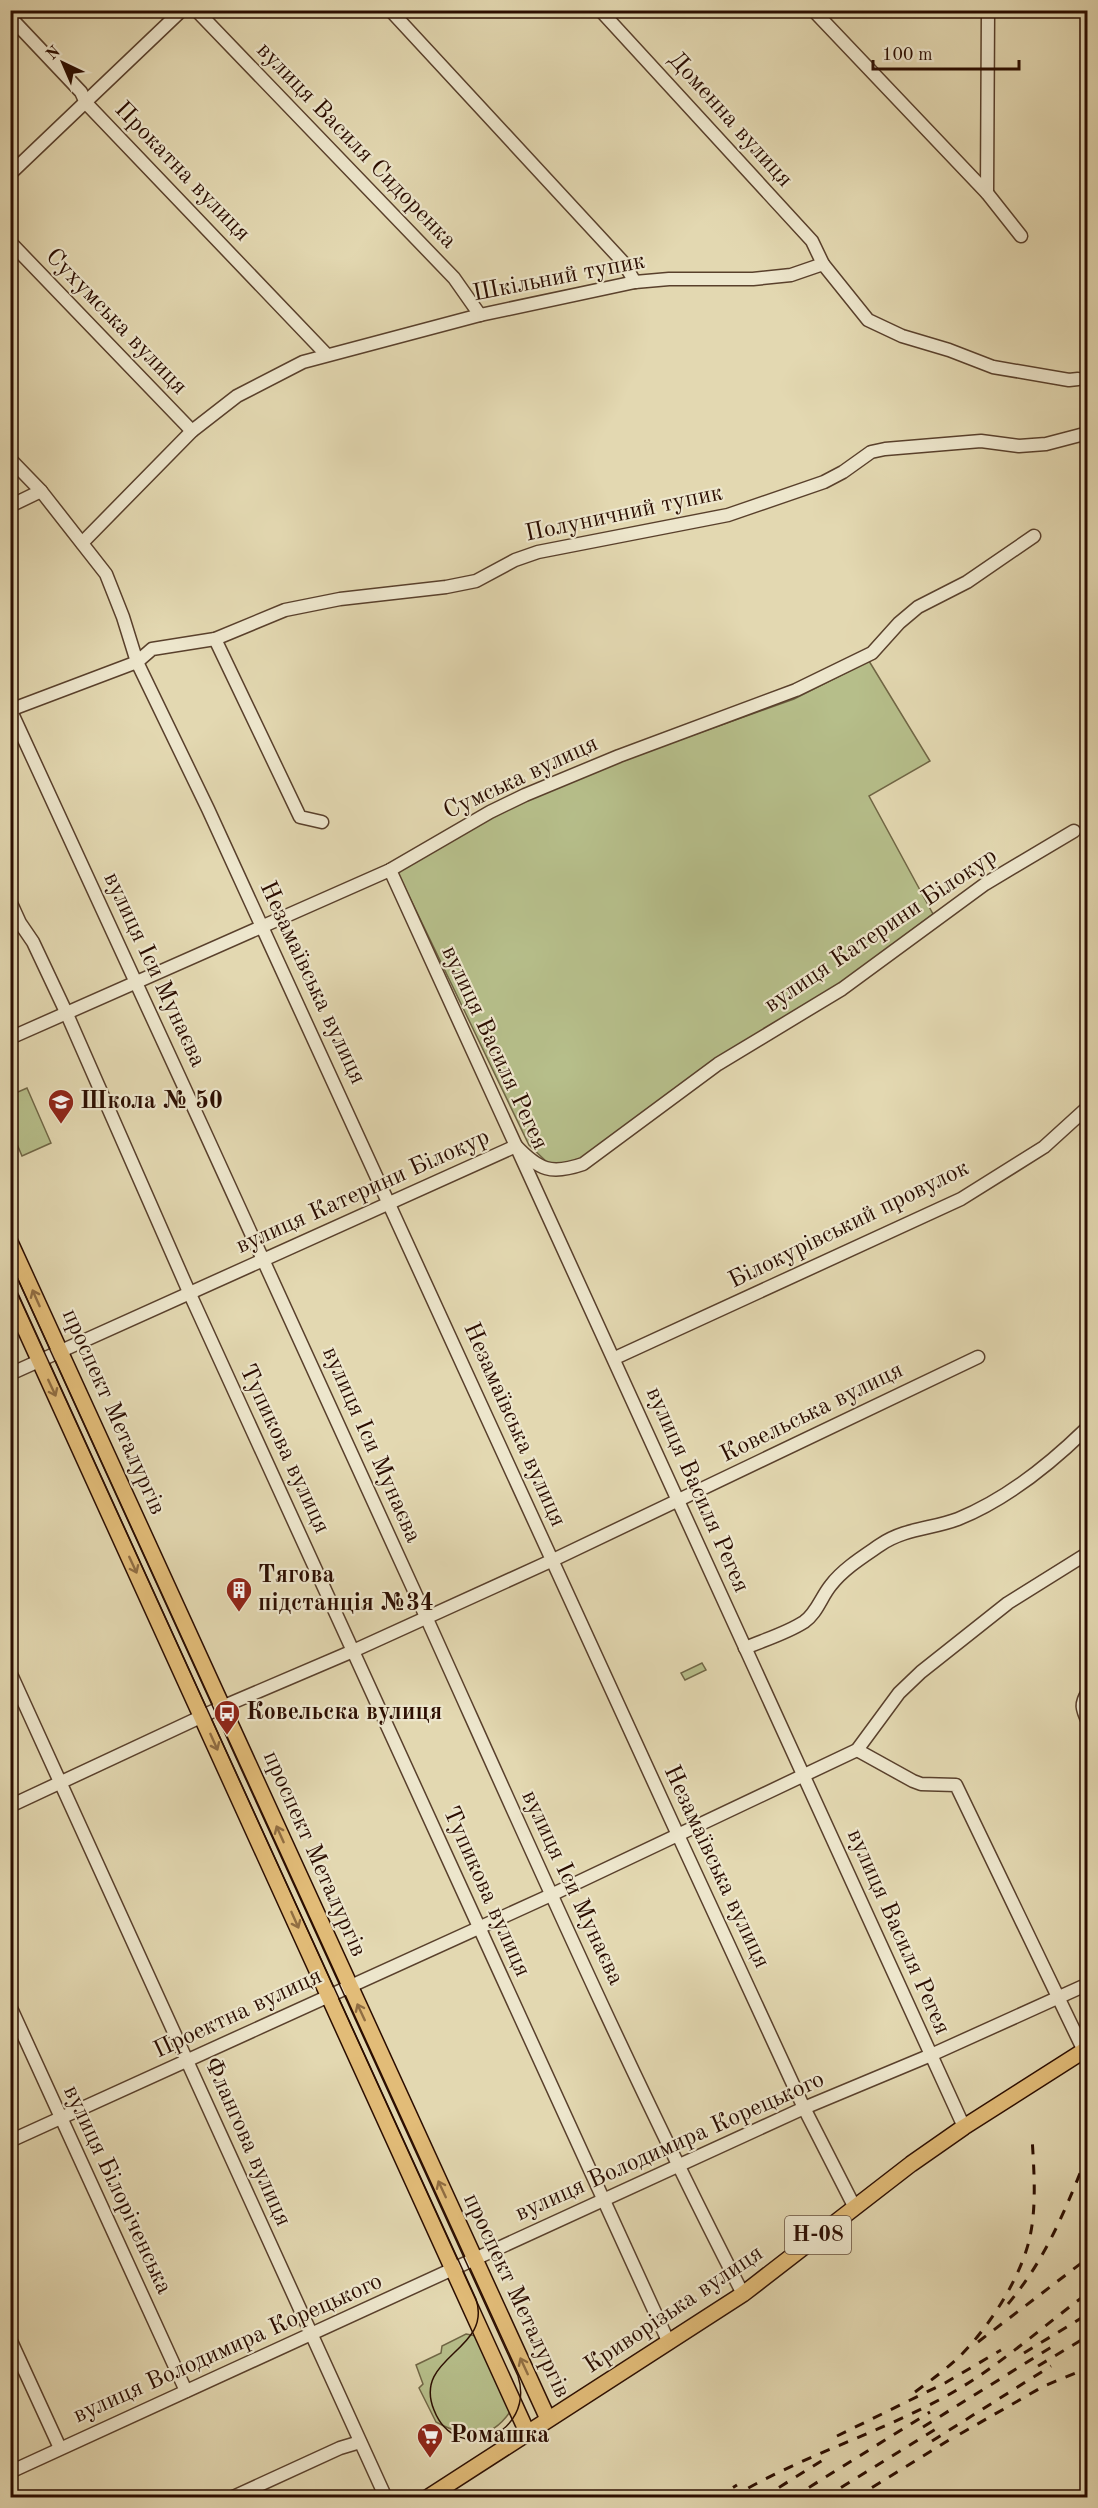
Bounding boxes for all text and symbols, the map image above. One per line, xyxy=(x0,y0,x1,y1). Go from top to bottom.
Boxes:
north arrow xyxy=(33,33,93,93)
scale bar xyxy=(873,33,1018,71)
street label: вулиця Василя Сидоренка xyxy=(251,38,461,254)
text: N xyxy=(44,43,64,64)
text: 100 m xyxy=(882,46,933,64)
street label: Доменна вулиця xyxy=(663,48,797,192)
street label: Прокатна вулиця xyxy=(110,98,254,246)
street label: Сухумська вулиця xyxy=(41,244,191,400)
street label: Шкільний тупик xyxy=(471,250,647,306)
street label: Полуничний тупик xyxy=(523,481,725,547)
street label: Сумська вулиця xyxy=(440,732,602,824)
street label: вулиця Катерини Білокур xyxy=(760,844,1002,1018)
street label: вулиця Іси Мунаєва xyxy=(98,869,210,1071)
street label: Незамаївська вулиця xyxy=(254,878,370,1088)
street label: вулиця Василя Регея xyxy=(436,942,552,1154)
school or university icon: Школа № 50 xyxy=(46,1087,76,1125)
place label: Школа № 50 xyxy=(80,1089,223,1114)
street label: вулиця Катерини Білокур xyxy=(233,1125,493,1259)
street label: Білокурівський провулок xyxy=(725,1156,973,1294)
one-way arrow xyxy=(30,1289,41,1307)
street label: проспект Металургів xyxy=(57,1306,169,1518)
street label: Незамаївська вулиця xyxy=(458,1319,570,1531)
street label: вулиця Іси Мунаєва xyxy=(317,1343,425,1547)
street label: Ковельська вулиця xyxy=(717,1358,907,1468)
street label: Тупикова вулиця xyxy=(234,1361,334,1537)
one-way arrow xyxy=(47,1378,58,1396)
street label: вулиця Василя Регея xyxy=(641,1384,753,1596)
one-way arrow xyxy=(128,1556,140,1574)
place label: Тягова пiдстанцiя №34 xyxy=(258,1564,434,1616)
building icon: Тягова пiдстанцiя №34 xyxy=(224,1575,254,1613)
bus stop icon: Ковельска вулиця xyxy=(212,1698,242,1736)
place label: Ковельска вулиця xyxy=(246,1701,442,1725)
one-way arrow xyxy=(209,1733,221,1751)
street label: проспект Металургів xyxy=(258,1748,370,1960)
street label: Незамаївська вулиця xyxy=(658,1762,774,1972)
street label: вулиця Іси Мунаєва xyxy=(516,1787,628,1989)
street label: Тупикова вулиця xyxy=(438,1803,534,1981)
one-way arrow xyxy=(274,1826,285,1844)
street label: вулиця Василя Регея xyxy=(842,1826,954,2038)
one-way arrow xyxy=(290,1910,301,1928)
street label: Проектна вулиця xyxy=(150,1964,326,2064)
one-way arrow xyxy=(354,2003,366,2021)
street label: Флангова вулиця xyxy=(199,2054,295,2230)
street label: вулиця Володимира Корецького xyxy=(512,2068,828,2226)
street label: вулиця Білоріченська xyxy=(58,2082,176,2298)
one-way arrow xyxy=(436,2180,447,2198)
street label: проспект Металургів xyxy=(458,2190,574,2402)
road number: Н-08 xyxy=(785,2216,851,2254)
street label: Криворізька вулиця xyxy=(580,2241,768,2379)
street label: вулиця Володимира Корецького xyxy=(70,2270,386,2428)
one-way arrow xyxy=(517,2358,529,2376)
supermarket icon: Ромашка xyxy=(415,2421,445,2459)
place label: Ромашка xyxy=(450,2424,549,2448)

